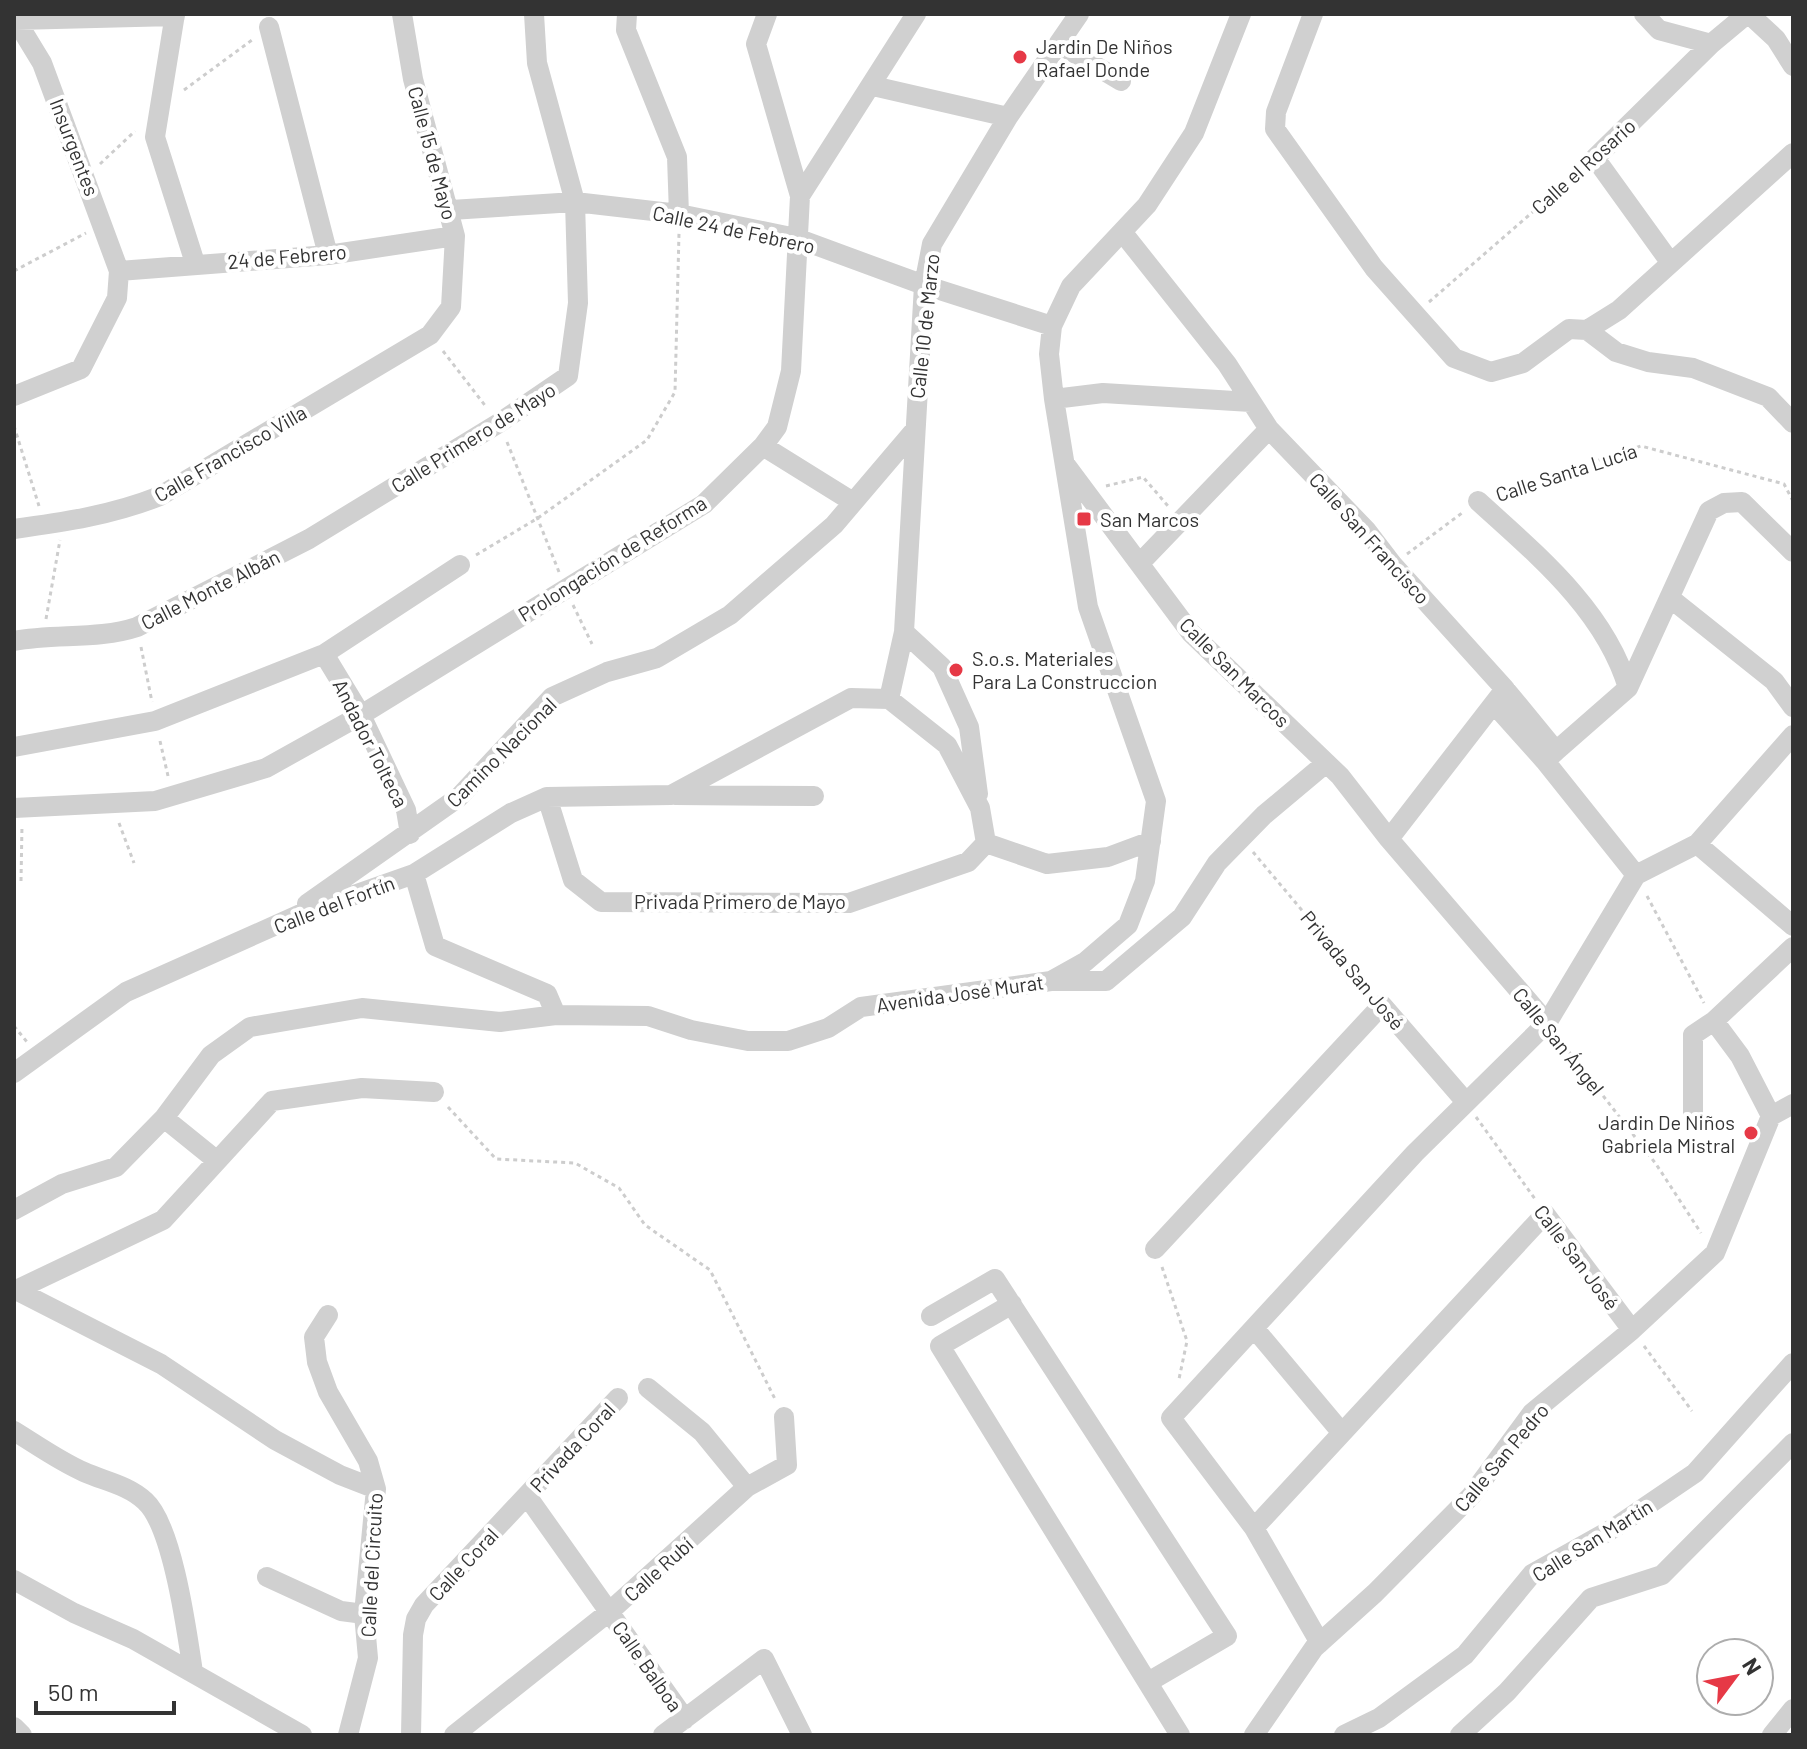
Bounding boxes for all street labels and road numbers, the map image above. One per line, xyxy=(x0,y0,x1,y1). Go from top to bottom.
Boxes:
street label: Calle 15 de Mayo xyxy=(404,84,462,222)
street label: Insurgentes xyxy=(45,95,105,199)
street label: Calle el Rosario xyxy=(1526,113,1640,219)
street label: Calle 24 de Febrero xyxy=(651,200,817,258)
street label: 24 de Febrero xyxy=(226,239,348,273)
street label: Calle 10 de Marzo xyxy=(904,252,944,400)
street label: Calle Primero de Mayo xyxy=(386,377,560,497)
street label: Calle Francisco Villa xyxy=(150,400,310,506)
street label: Calle Santa Lucía xyxy=(1492,438,1640,506)
street label: Calle San Francisco xyxy=(1305,467,1435,609)
street label: Prolongación de Reforma xyxy=(513,490,711,626)
street label: Calle Monte Albán xyxy=(137,544,283,634)
street label: Calle San Marcos xyxy=(1175,612,1295,732)
street label: Andador Tolteca xyxy=(328,675,414,811)
street label: Camino Nacional xyxy=(441,692,561,812)
street label: Calle del Fortín xyxy=(270,870,398,938)
street label: Privada Primero de Mayo xyxy=(634,889,846,913)
street label: Privada San José xyxy=(1296,906,1410,1034)
street label: Avenida José Murat xyxy=(875,969,1045,1017)
street label: Calle San Ángel xyxy=(1508,982,1610,1100)
street label: Calle San José xyxy=(1530,1200,1624,1314)
street label: Privada Coral xyxy=(524,1397,620,1497)
street label: Calle San Pedro xyxy=(1449,1398,1553,1516)
street label: Calle del Circuito xyxy=(355,1492,387,1638)
street label: Calle San Martín xyxy=(1528,1493,1656,1587)
street label: Calle Coral xyxy=(423,1522,503,1606)
street label: Calle Rubí xyxy=(619,1532,697,1606)
street label: Calle Balboa xyxy=(608,1616,688,1716)

